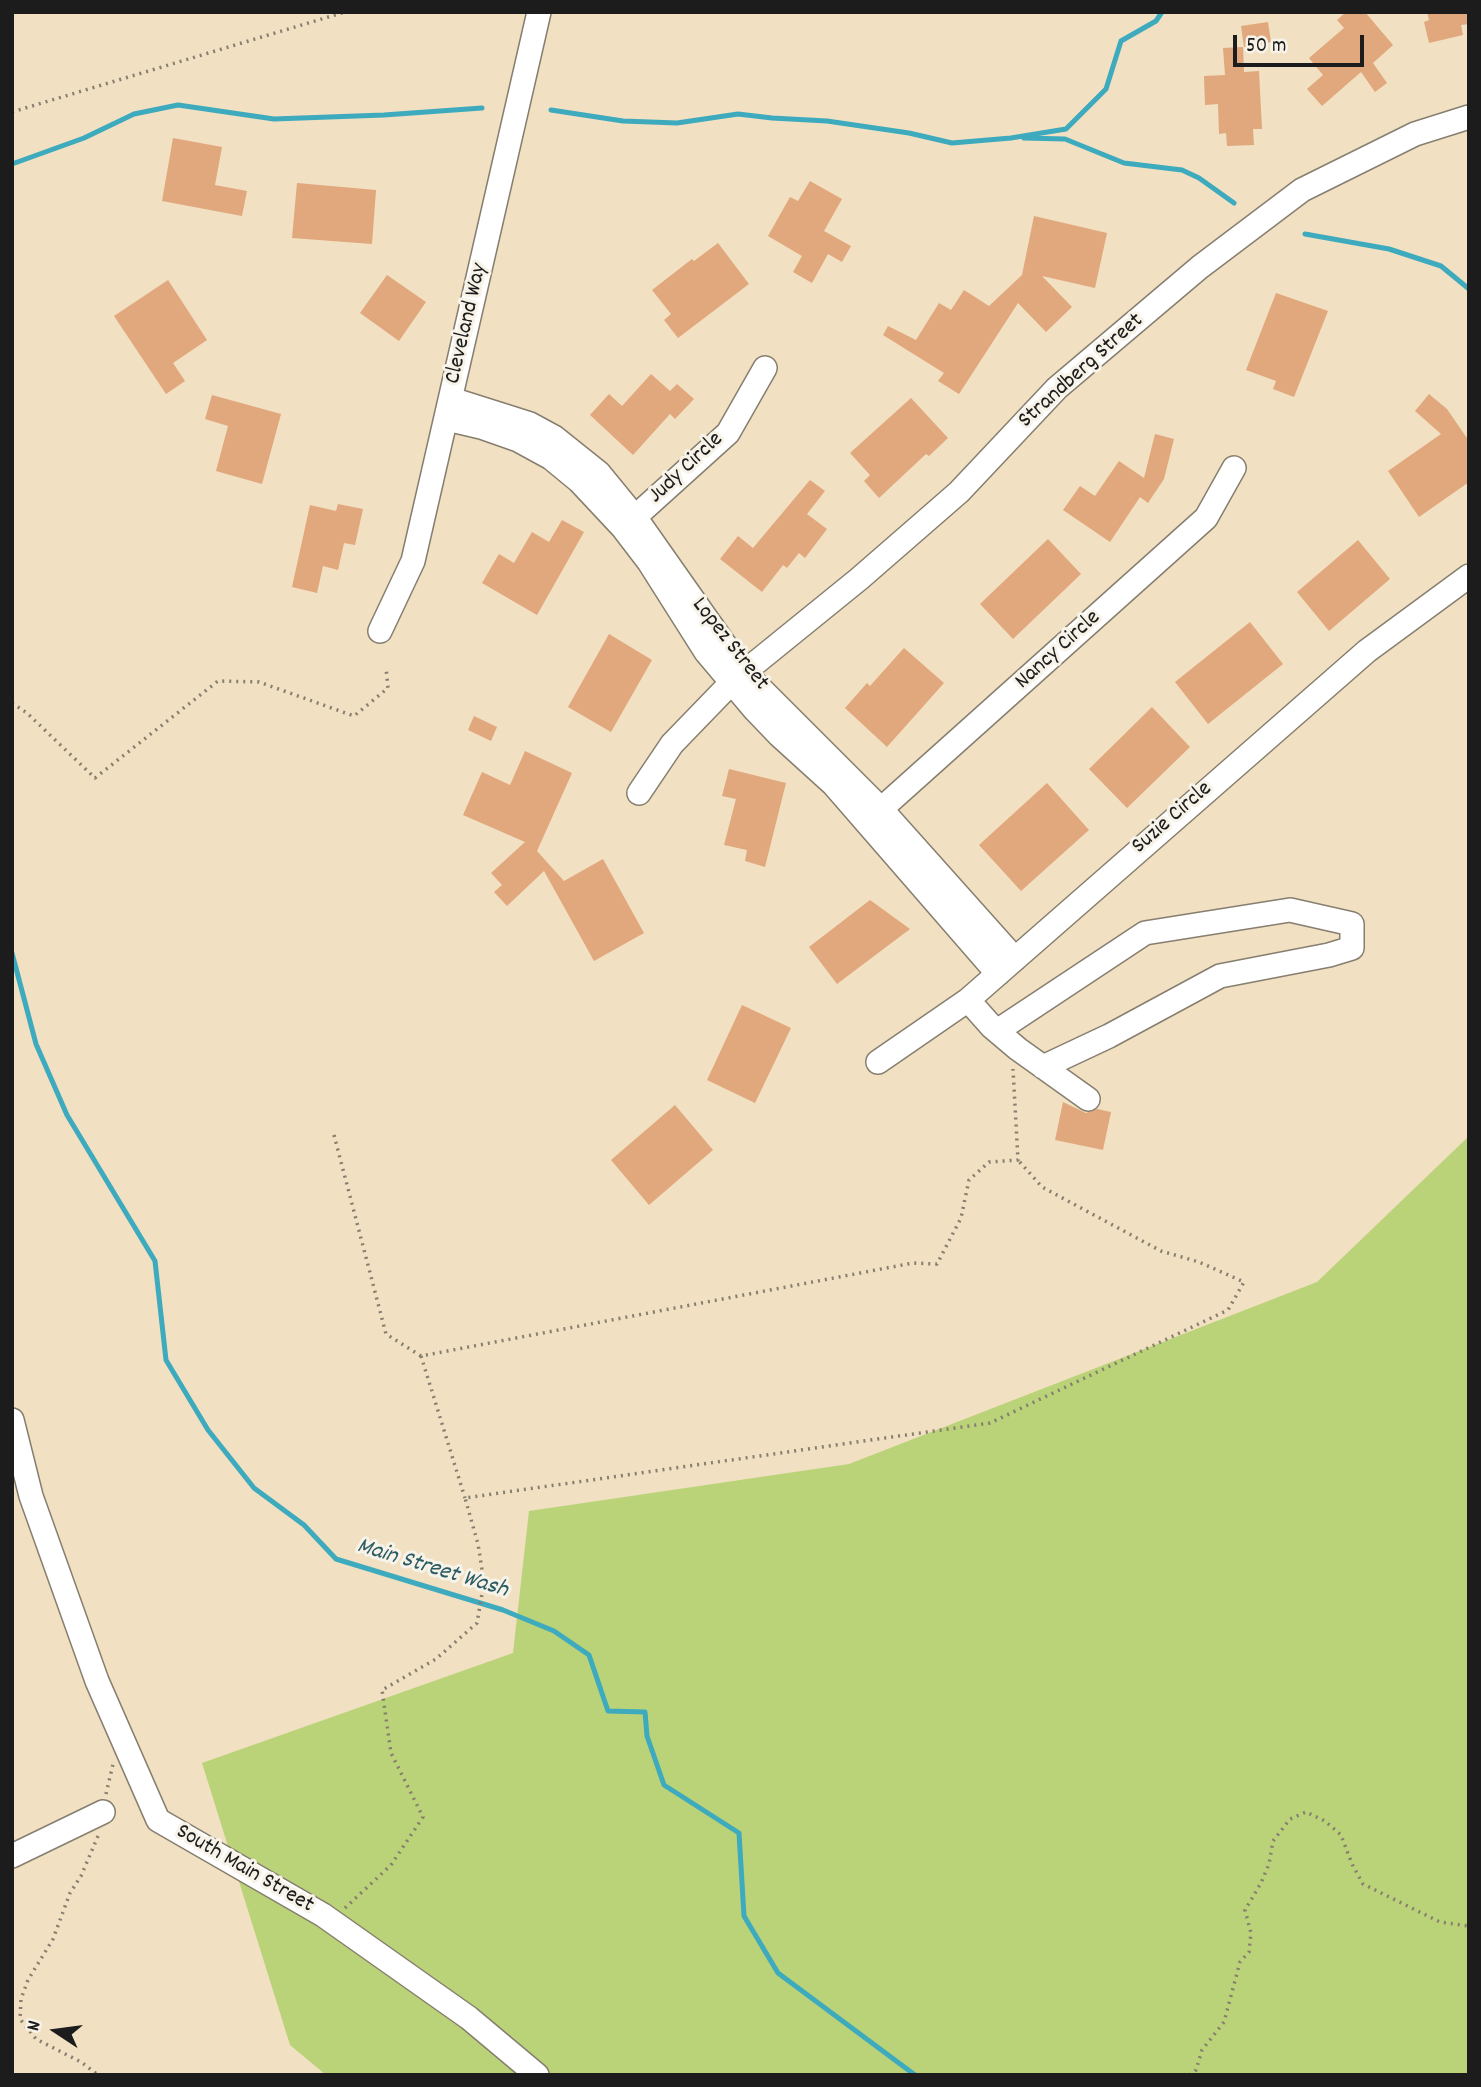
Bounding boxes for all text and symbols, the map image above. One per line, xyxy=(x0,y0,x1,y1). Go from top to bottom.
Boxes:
scale bar xyxy=(1236,21,1367,65)
text: 50 m xyxy=(1246,32,1286,62)
street label: Cleveland Way xyxy=(441,261,495,387)
street label: Strandberg Street xyxy=(1014,308,1150,436)
street label: Judy Circle xyxy=(644,427,730,511)
street label: Lopez Street xyxy=(684,593,774,697)
street label: Nancy Circle xyxy=(1011,605,1107,697)
street label: Suzie Circle xyxy=(1127,777,1219,861)
water label: Main Street Wash xyxy=(353,1533,511,1607)
street label: South Main Street xyxy=(170,1819,318,1921)
north arrow xyxy=(21,1996,91,2066)
text: N xyxy=(21,2019,49,2034)

